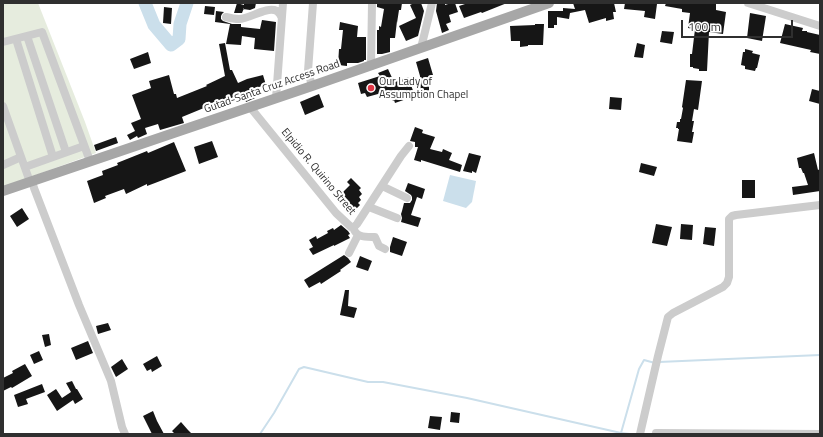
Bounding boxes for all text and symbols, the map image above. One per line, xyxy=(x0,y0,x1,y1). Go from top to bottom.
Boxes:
scale bar xyxy=(683,12,795,38)
text: 100 m xyxy=(688,17,721,36)
street label: Gutad-Santa Cruz Access Road xyxy=(203,58,341,116)
place label: Our Lady of Assumption Chapel xyxy=(379,75,468,101)
marker: Our Lady of Assumption Chapel xyxy=(366,83,376,93)
street label: Elpidio R. Quirino Street xyxy=(278,126,358,218)

